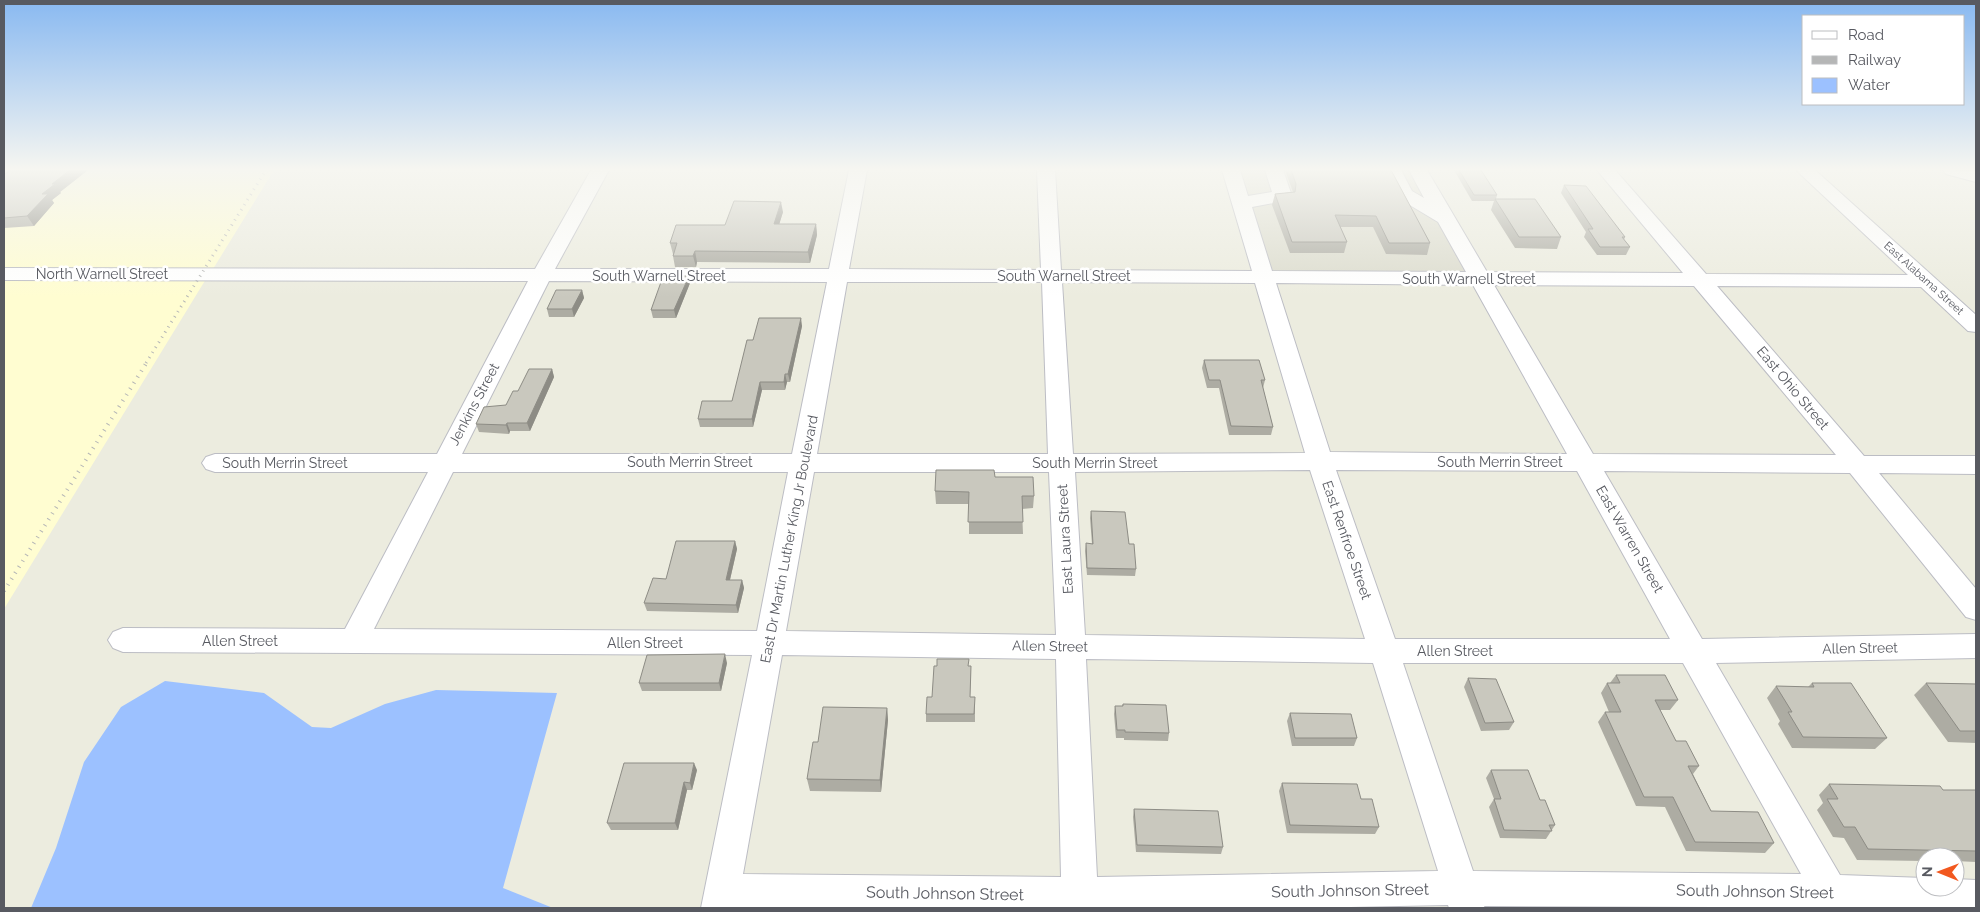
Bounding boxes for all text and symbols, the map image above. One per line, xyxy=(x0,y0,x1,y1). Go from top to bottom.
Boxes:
legend xyxy=(1802,15,1965,105)
text: Road xyxy=(1848,26,1884,44)
text: Railway xyxy=(1848,51,1901,69)
text: Water xyxy=(1848,76,1891,94)
street label: East Alabama Street xyxy=(1881,239,1966,318)
street label: North Warnell Street xyxy=(36,266,168,282)
street label: South Warnell Street xyxy=(592,268,726,284)
street label: South Warnell Street xyxy=(997,268,1131,284)
street label: South Warnell Street xyxy=(1402,271,1536,287)
street label: East Ohio Street xyxy=(1754,343,1833,433)
street label: Jenkins Street xyxy=(446,360,503,448)
street label: East Dr Martin Luther King Jr Boulevard xyxy=(757,414,821,664)
street label: South Merrin Street xyxy=(627,454,753,470)
street label: South Merrin Street xyxy=(1437,454,1563,470)
street label: South Merrin Street xyxy=(222,455,348,471)
street label: South Merrin Street xyxy=(1032,455,1158,471)
street label: East Renfroe Street xyxy=(1319,478,1375,602)
street label: East Laura Street xyxy=(1054,483,1076,594)
street label: East Warren Street xyxy=(1593,483,1667,595)
street label: Allen Street xyxy=(202,633,278,649)
street label: Allen Street xyxy=(607,635,683,651)
street label: Allen Street xyxy=(1012,637,1088,655)
street label: Allen Street xyxy=(1822,639,1898,657)
street label: Allen Street xyxy=(1417,643,1493,659)
north arrow xyxy=(1915,847,1965,897)
text: N xyxy=(1919,866,1935,877)
street label: South Johnson Street xyxy=(1271,880,1430,901)
street label: South Johnson Street xyxy=(1676,881,1835,902)
street label: South Johnson Street xyxy=(866,883,1025,904)

